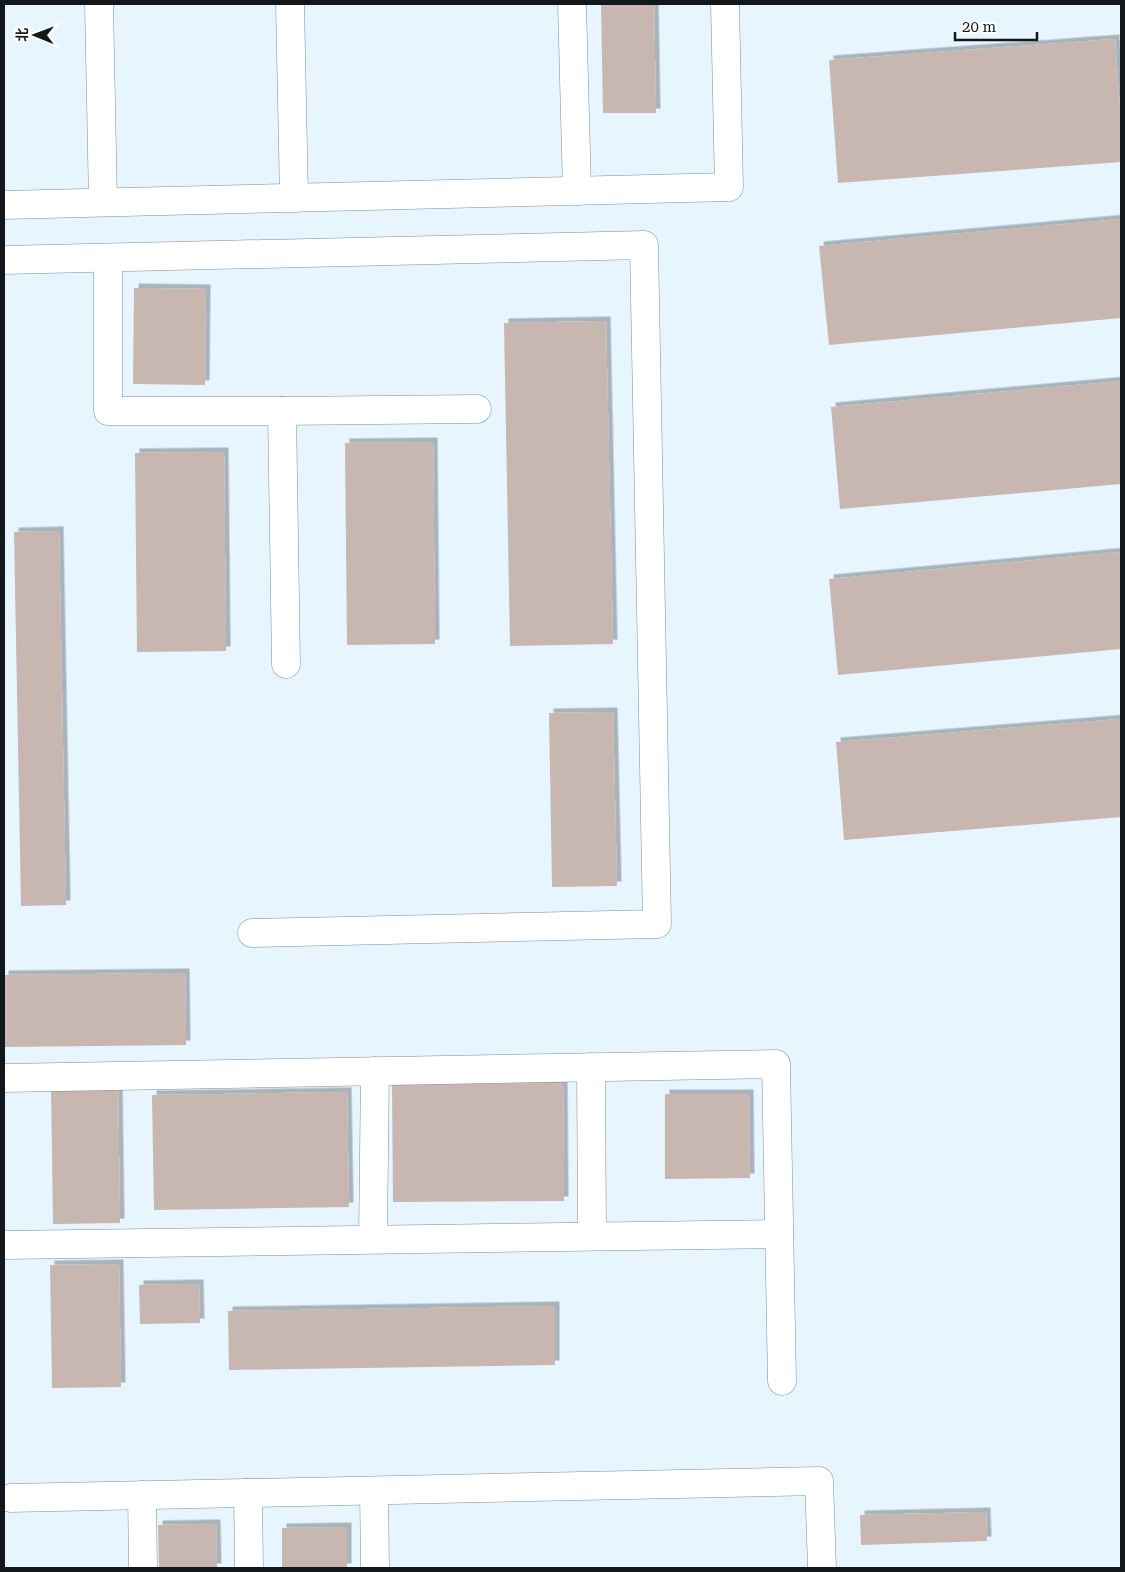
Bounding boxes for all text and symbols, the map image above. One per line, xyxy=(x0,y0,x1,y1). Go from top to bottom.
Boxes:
north arrow xyxy=(10,10,60,60)
scale bar xyxy=(955,10,1038,42)
text: 20 m xyxy=(962,18,997,36)
text: 北 xyxy=(14,28,30,42)

